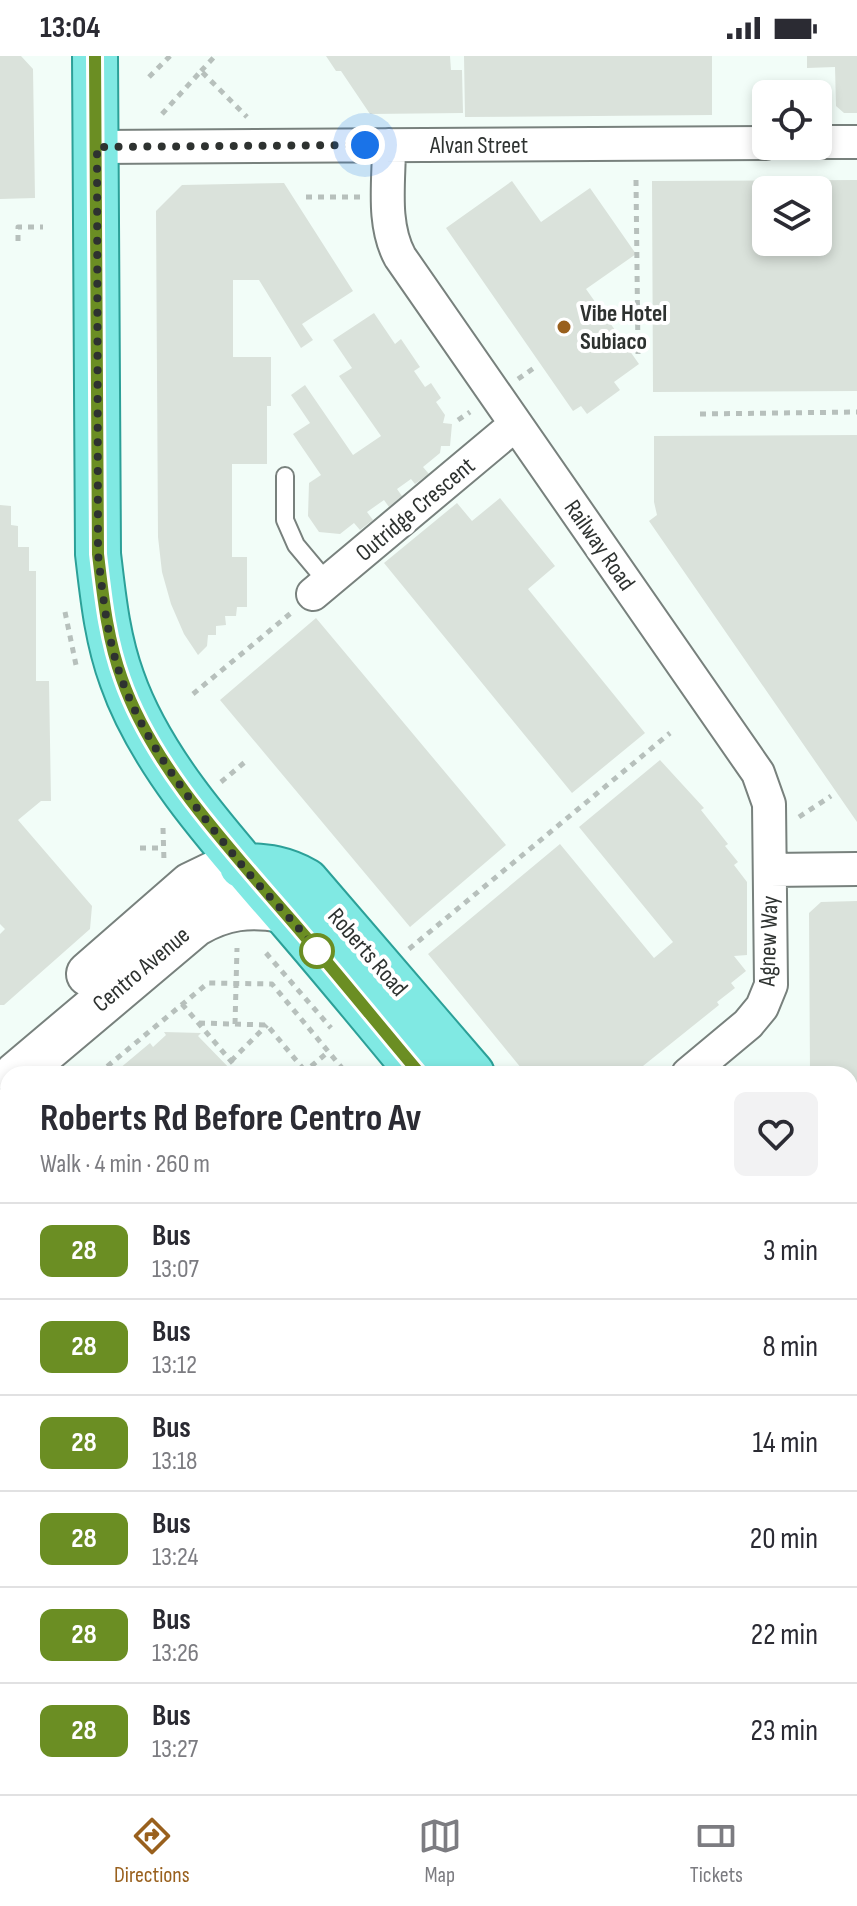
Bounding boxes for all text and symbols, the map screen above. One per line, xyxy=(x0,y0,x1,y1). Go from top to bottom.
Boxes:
text: 13:04 xyxy=(40,10,100,46)
map controls xyxy=(752,80,832,256)
button: locate xyxy=(752,80,832,160)
your location xyxy=(345,125,385,165)
street label: Alvan Street xyxy=(429,131,528,160)
button: layers xyxy=(752,176,832,256)
place label: Vibe Hotel Subiaco xyxy=(580,299,667,356)
marker: Vibe Hotel Subiaco xyxy=(555,318,573,336)
street label: Outridge Crescent xyxy=(350,451,481,568)
street label: Railway Road xyxy=(558,494,641,596)
street label: Agnew Way xyxy=(752,895,785,988)
street label: Roberts Road xyxy=(322,902,414,1002)
street label: Centro Avenue xyxy=(87,920,196,1018)
unlabelled marker xyxy=(300,934,334,968)
button: heart xyxy=(734,1092,818,1176)
text: Roberts Rd Before Centro Av xyxy=(40,1096,421,1141)
text: Walk · 4 min · 260 m xyxy=(40,1149,210,1180)
text: Bus xyxy=(152,1218,191,1254)
text: 3 min xyxy=(763,1233,818,1269)
text: 28 xyxy=(71,1234,97,1267)
text: 13:07 xyxy=(152,1254,199,1285)
text: Bus xyxy=(152,1314,191,1350)
text: 8 min xyxy=(762,1329,818,1365)
text: 28 xyxy=(71,1330,97,1363)
text: 13:12 xyxy=(152,1350,197,1381)
text: Bus xyxy=(152,1410,191,1446)
text: 14 min xyxy=(753,1425,818,1461)
text: 28 xyxy=(71,1426,97,1459)
text: 13:18 xyxy=(152,1446,197,1477)
text: Bus xyxy=(152,1506,191,1542)
text: 20 min xyxy=(750,1521,818,1557)
text: 28 xyxy=(71,1522,97,1555)
text: 13:24 xyxy=(152,1542,198,1573)
text: Bus xyxy=(152,1602,191,1638)
text: 22 min xyxy=(751,1617,818,1653)
text: 28 xyxy=(71,1618,97,1651)
text: 13:26 xyxy=(152,1638,199,1669)
text: Bus xyxy=(152,1698,191,1734)
text: 23 min xyxy=(751,1713,818,1749)
text: 28 xyxy=(71,1714,97,1747)
text: 13:27 xyxy=(152,1734,198,1765)
tab: Directions xyxy=(114,1814,190,1889)
tab: Map xyxy=(418,1814,462,1889)
tab: Tickets xyxy=(690,1814,743,1889)

